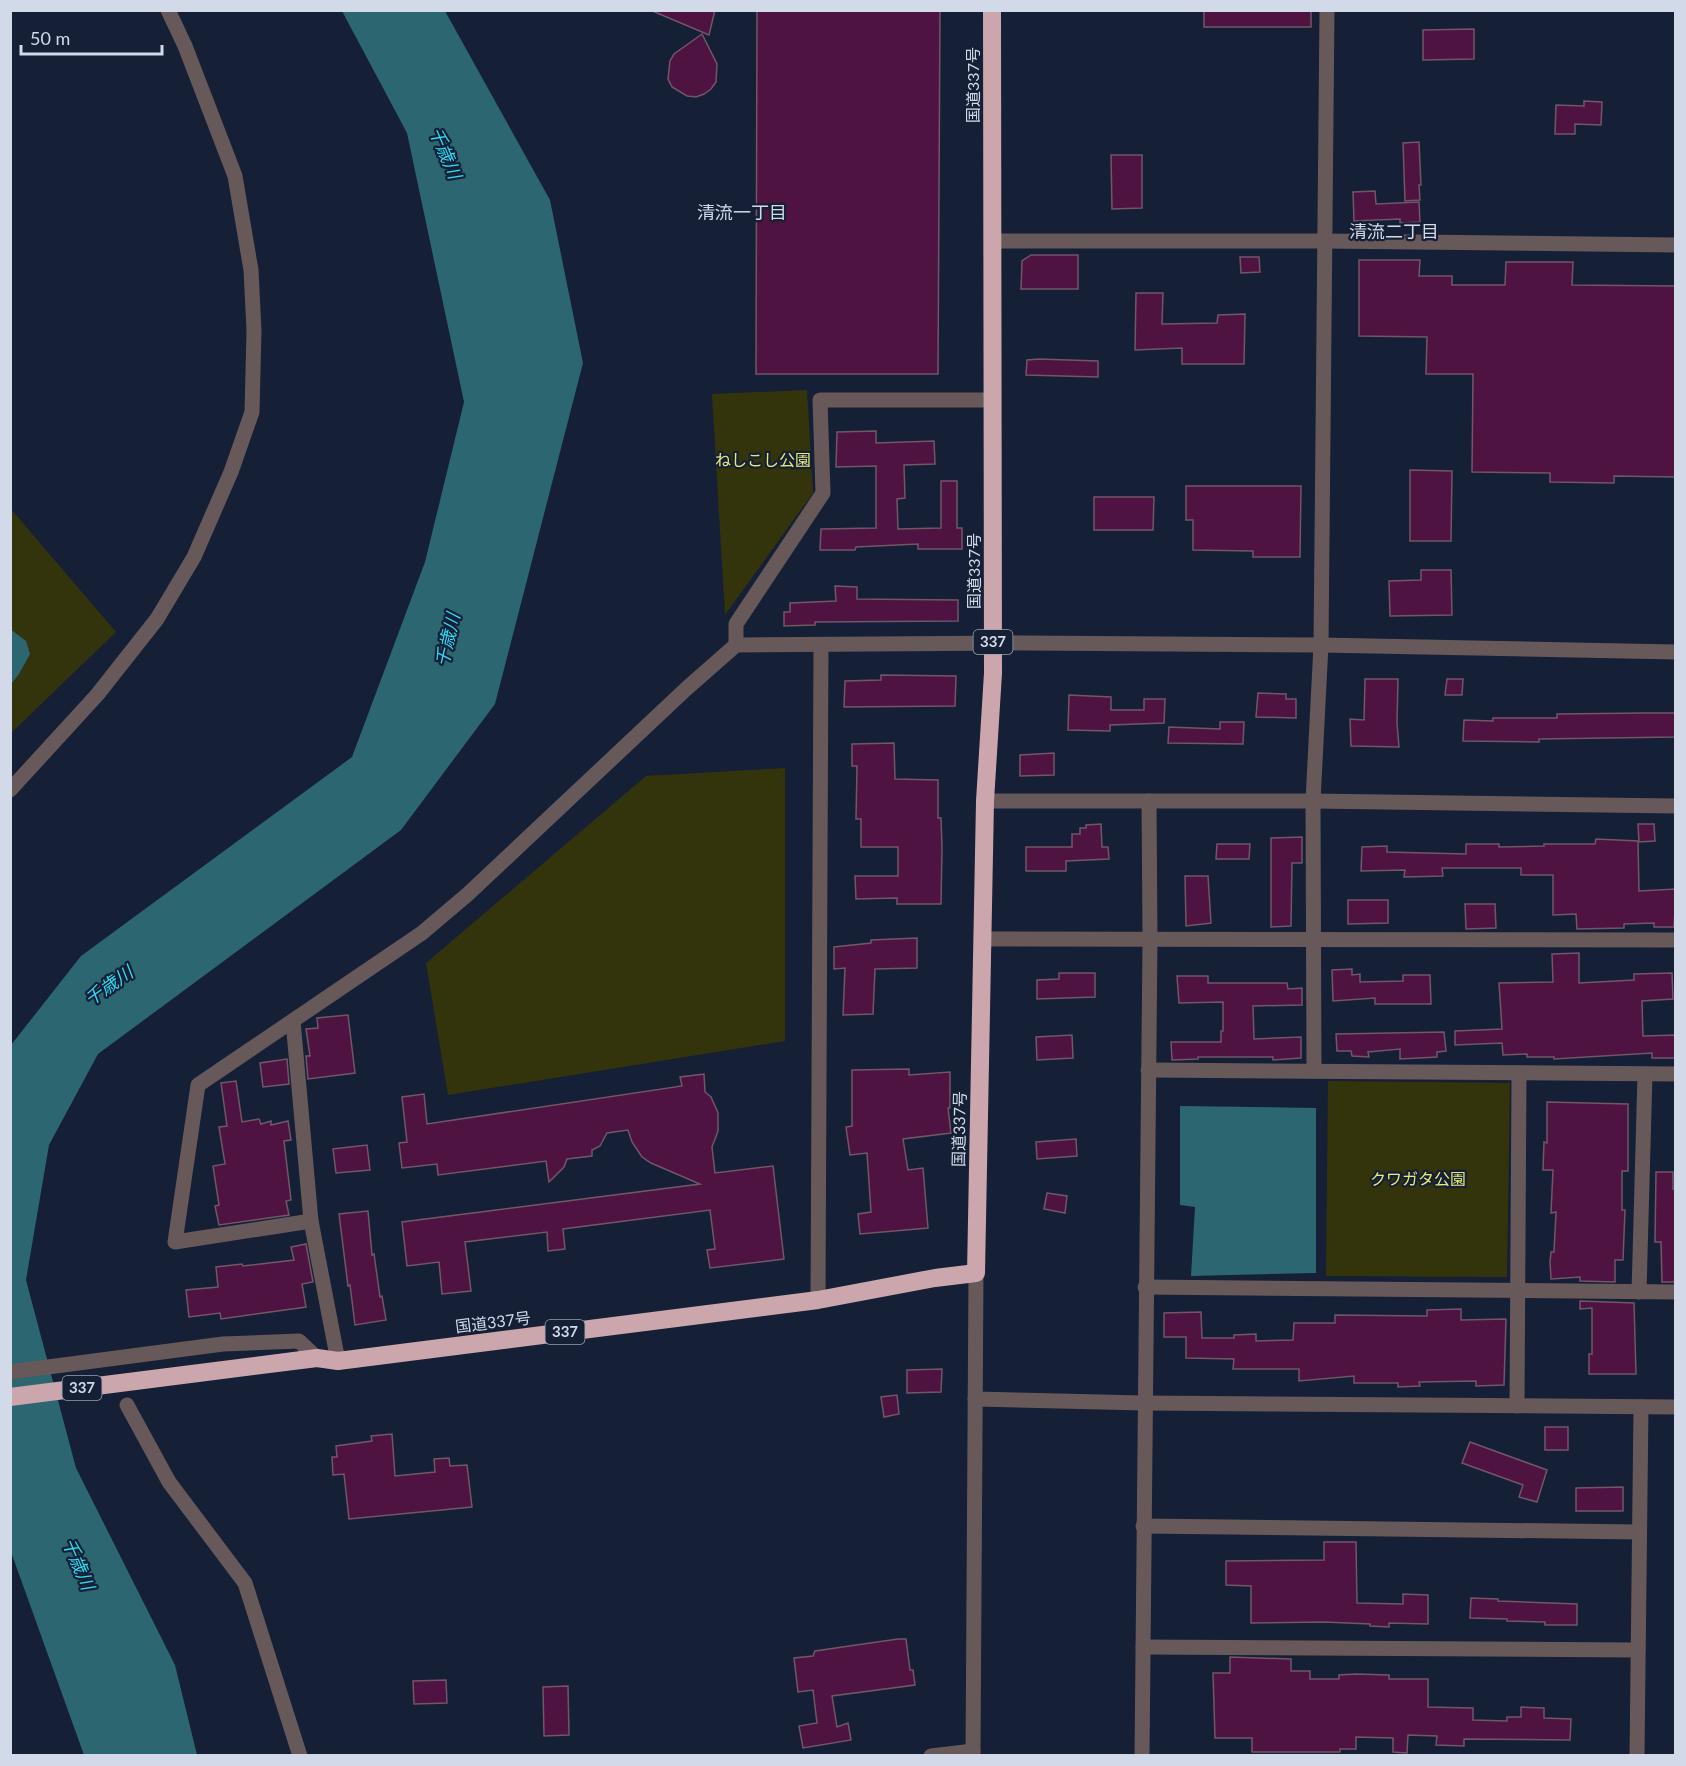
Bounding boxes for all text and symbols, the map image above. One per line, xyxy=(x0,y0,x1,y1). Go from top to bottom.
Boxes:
scale bar xyxy=(21,18,162,56)
text: 50 m xyxy=(30,27,70,49)
street label: 国道337号 xyxy=(963,47,982,123)
water label: 千歳川 xyxy=(425,123,467,184)
district label: 清流一丁目 xyxy=(697,201,787,223)
district label: 清流二丁目 xyxy=(1349,220,1439,242)
park label: ねしこし公園 xyxy=(715,450,811,469)
street label: 国道337号 xyxy=(964,533,983,609)
water label: 千歳川 xyxy=(430,609,464,669)
road number: 337 xyxy=(974,630,1012,654)
water label: 千歳川 xyxy=(80,960,138,1010)
street label: 国道337号 xyxy=(948,1091,969,1167)
park label: クワガタ公園 xyxy=(1370,1169,1466,1188)
street label: 国道337号 xyxy=(454,1307,532,1336)
road number: 337 xyxy=(546,1320,584,1344)
road number: 337 xyxy=(62,1376,101,1400)
water label: 千歳川 xyxy=(58,1534,100,1595)

